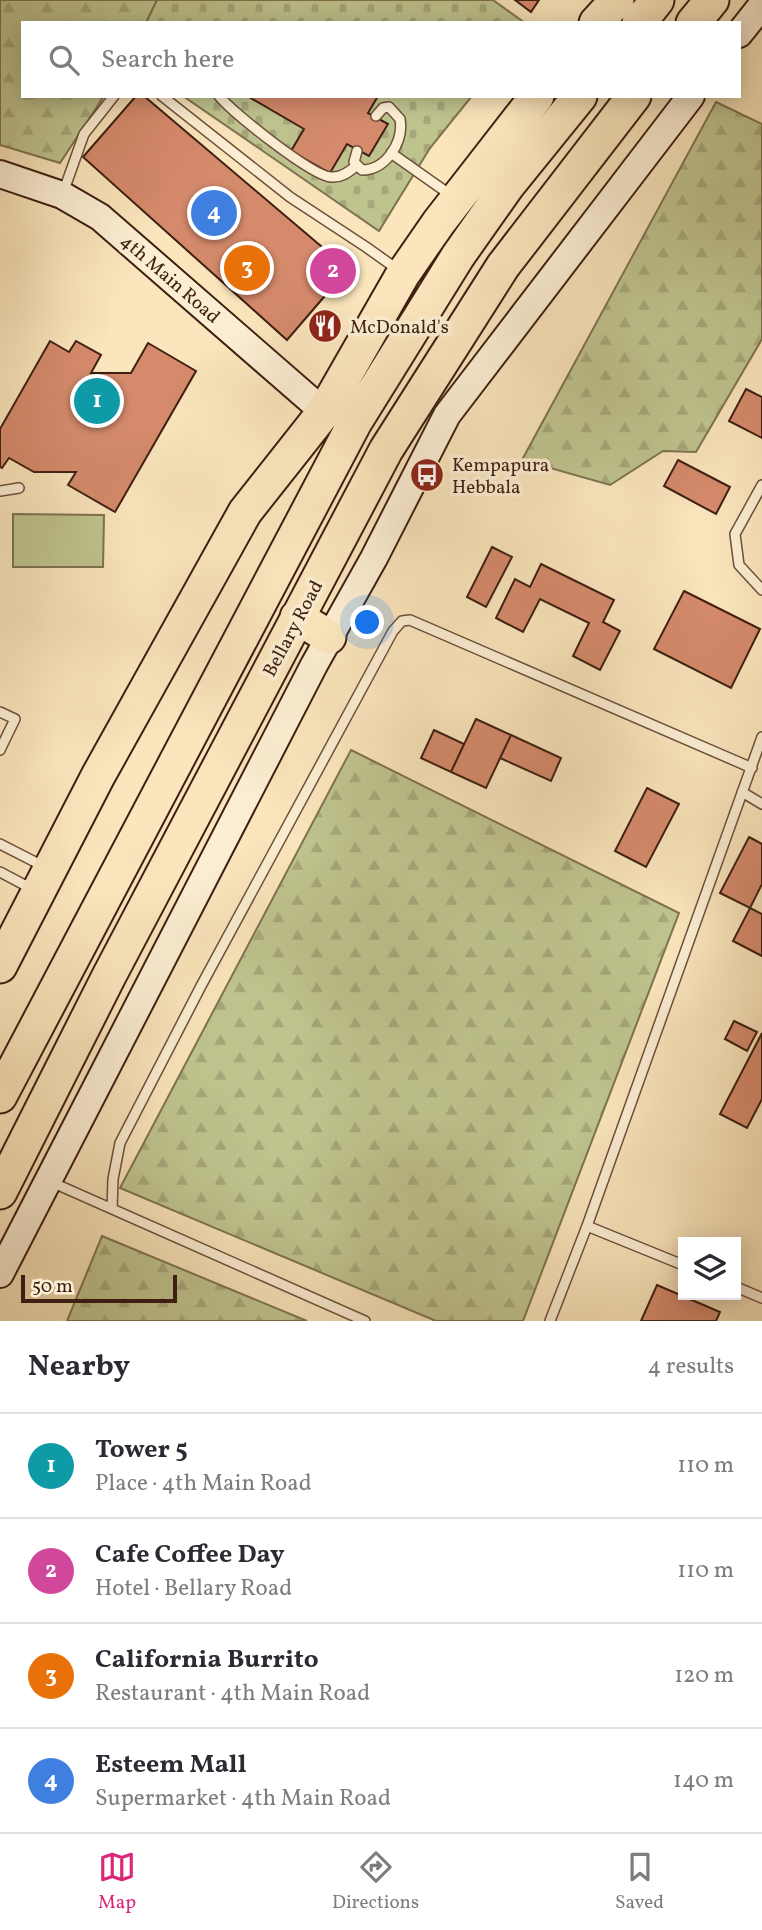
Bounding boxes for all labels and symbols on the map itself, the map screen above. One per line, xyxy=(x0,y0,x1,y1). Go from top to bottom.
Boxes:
pin: 4 xyxy=(191,187,237,239)
street label: 4th Main Road xyxy=(114,229,225,330)
pin: 3 xyxy=(224,242,270,294)
pin: 2 xyxy=(310,245,356,297)
restaurant icon: McDonald's xyxy=(306,307,344,345)
place label: McDonald's xyxy=(350,315,449,341)
pin: 1 xyxy=(74,375,120,427)
place label: Kempapura Hebbala xyxy=(452,453,549,501)
bus stop icon: Kempapura Hebbala xyxy=(408,456,446,494)
street label: Bellary Road xyxy=(257,576,330,682)
your location xyxy=(350,605,384,639)
scale bar xyxy=(21,1272,177,1304)

